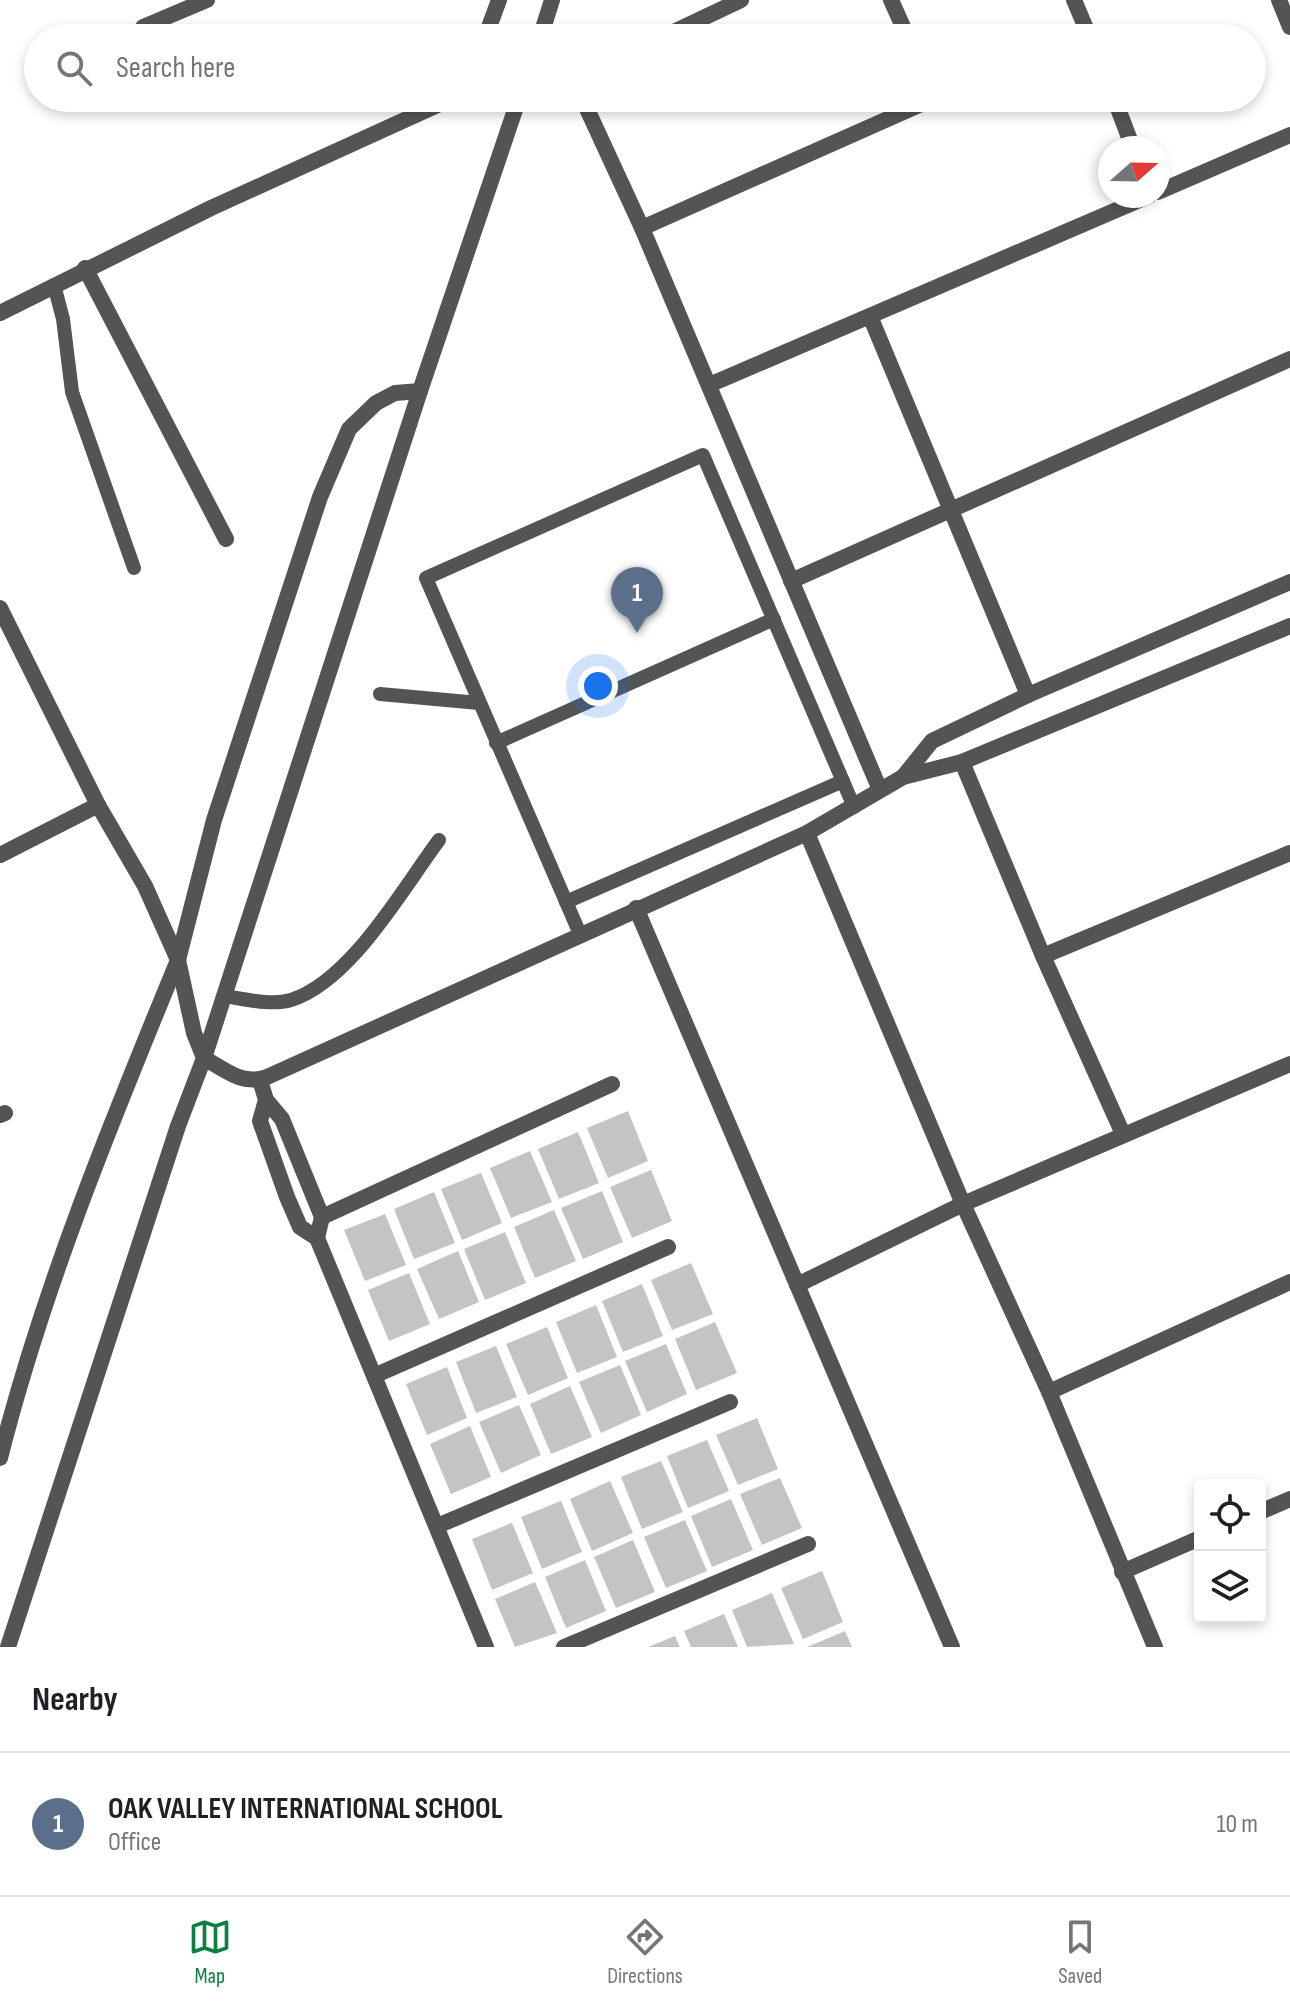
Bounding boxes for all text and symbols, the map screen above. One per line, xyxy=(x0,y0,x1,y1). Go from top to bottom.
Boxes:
search box xyxy=(24,24,1266,112)
icon: search xyxy=(52,46,96,90)
text: Search here xyxy=(116,50,235,86)
north arrow xyxy=(1098,136,1170,208)
pin: 1 xyxy=(611,567,663,633)
your location xyxy=(578,666,618,706)
map controls xyxy=(1194,1479,1266,1623)
button: locate xyxy=(1194,1479,1266,1551)
button: layers xyxy=(1194,1551,1266,1623)
text: Nearby xyxy=(32,1679,118,1720)
text: OAK VALLEY INTERNATIONAL SCHOOL xyxy=(108,1791,503,1827)
text: 1 xyxy=(53,1809,63,1840)
text: 10 m xyxy=(1216,1809,1258,1840)
text: Office xyxy=(108,1827,161,1858)
tab: Map xyxy=(188,1915,232,1990)
tab: Directions xyxy=(607,1915,683,1990)
tab: Saved xyxy=(1058,1915,1102,1990)

